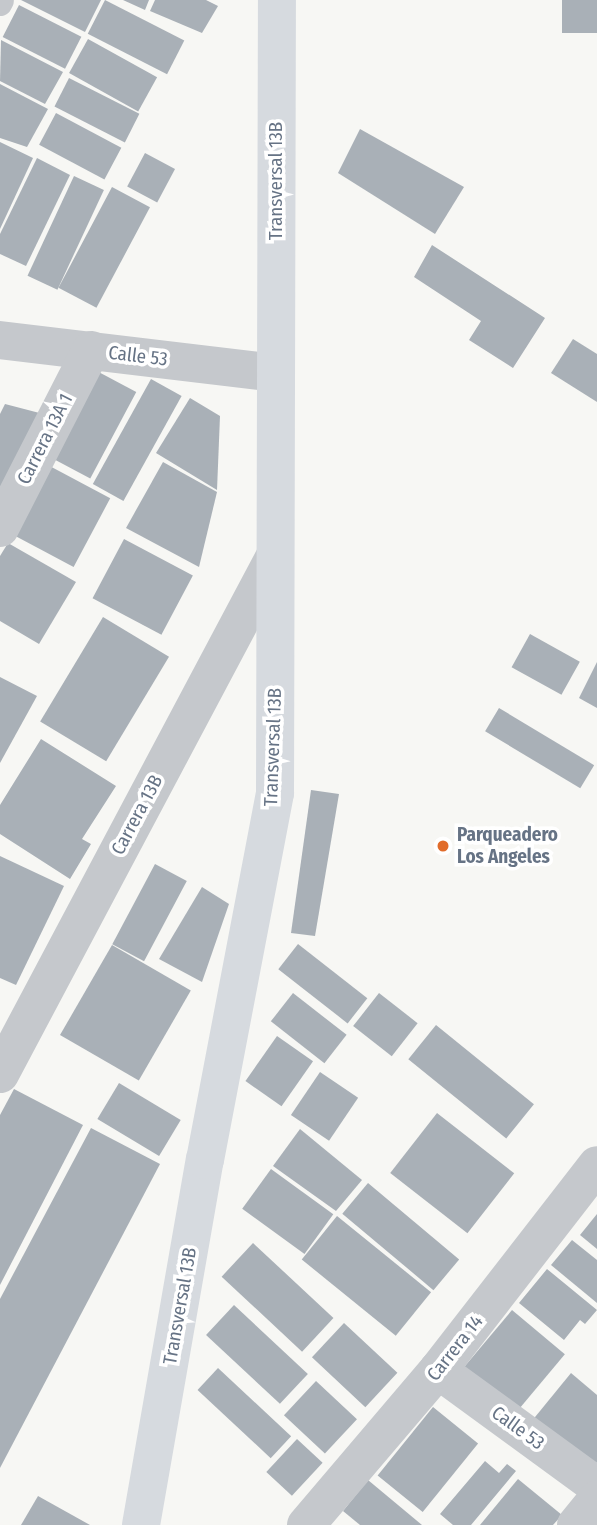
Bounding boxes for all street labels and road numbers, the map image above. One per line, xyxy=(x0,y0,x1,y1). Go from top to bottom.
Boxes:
street label: Transversal 13B xyxy=(265,122,287,240)
street label: Calle 53 xyxy=(107,341,169,371)
street label: Carrera 13A 1 xyxy=(12,390,78,488)
street label: Transversal 13B xyxy=(260,687,286,807)
street label: Carrera 13B xyxy=(106,771,168,859)
street label: Transversal 13B xyxy=(158,1246,202,1366)
street label: Carrera 14 xyxy=(422,1311,488,1385)
street label: Calle 53 xyxy=(487,1401,549,1455)

